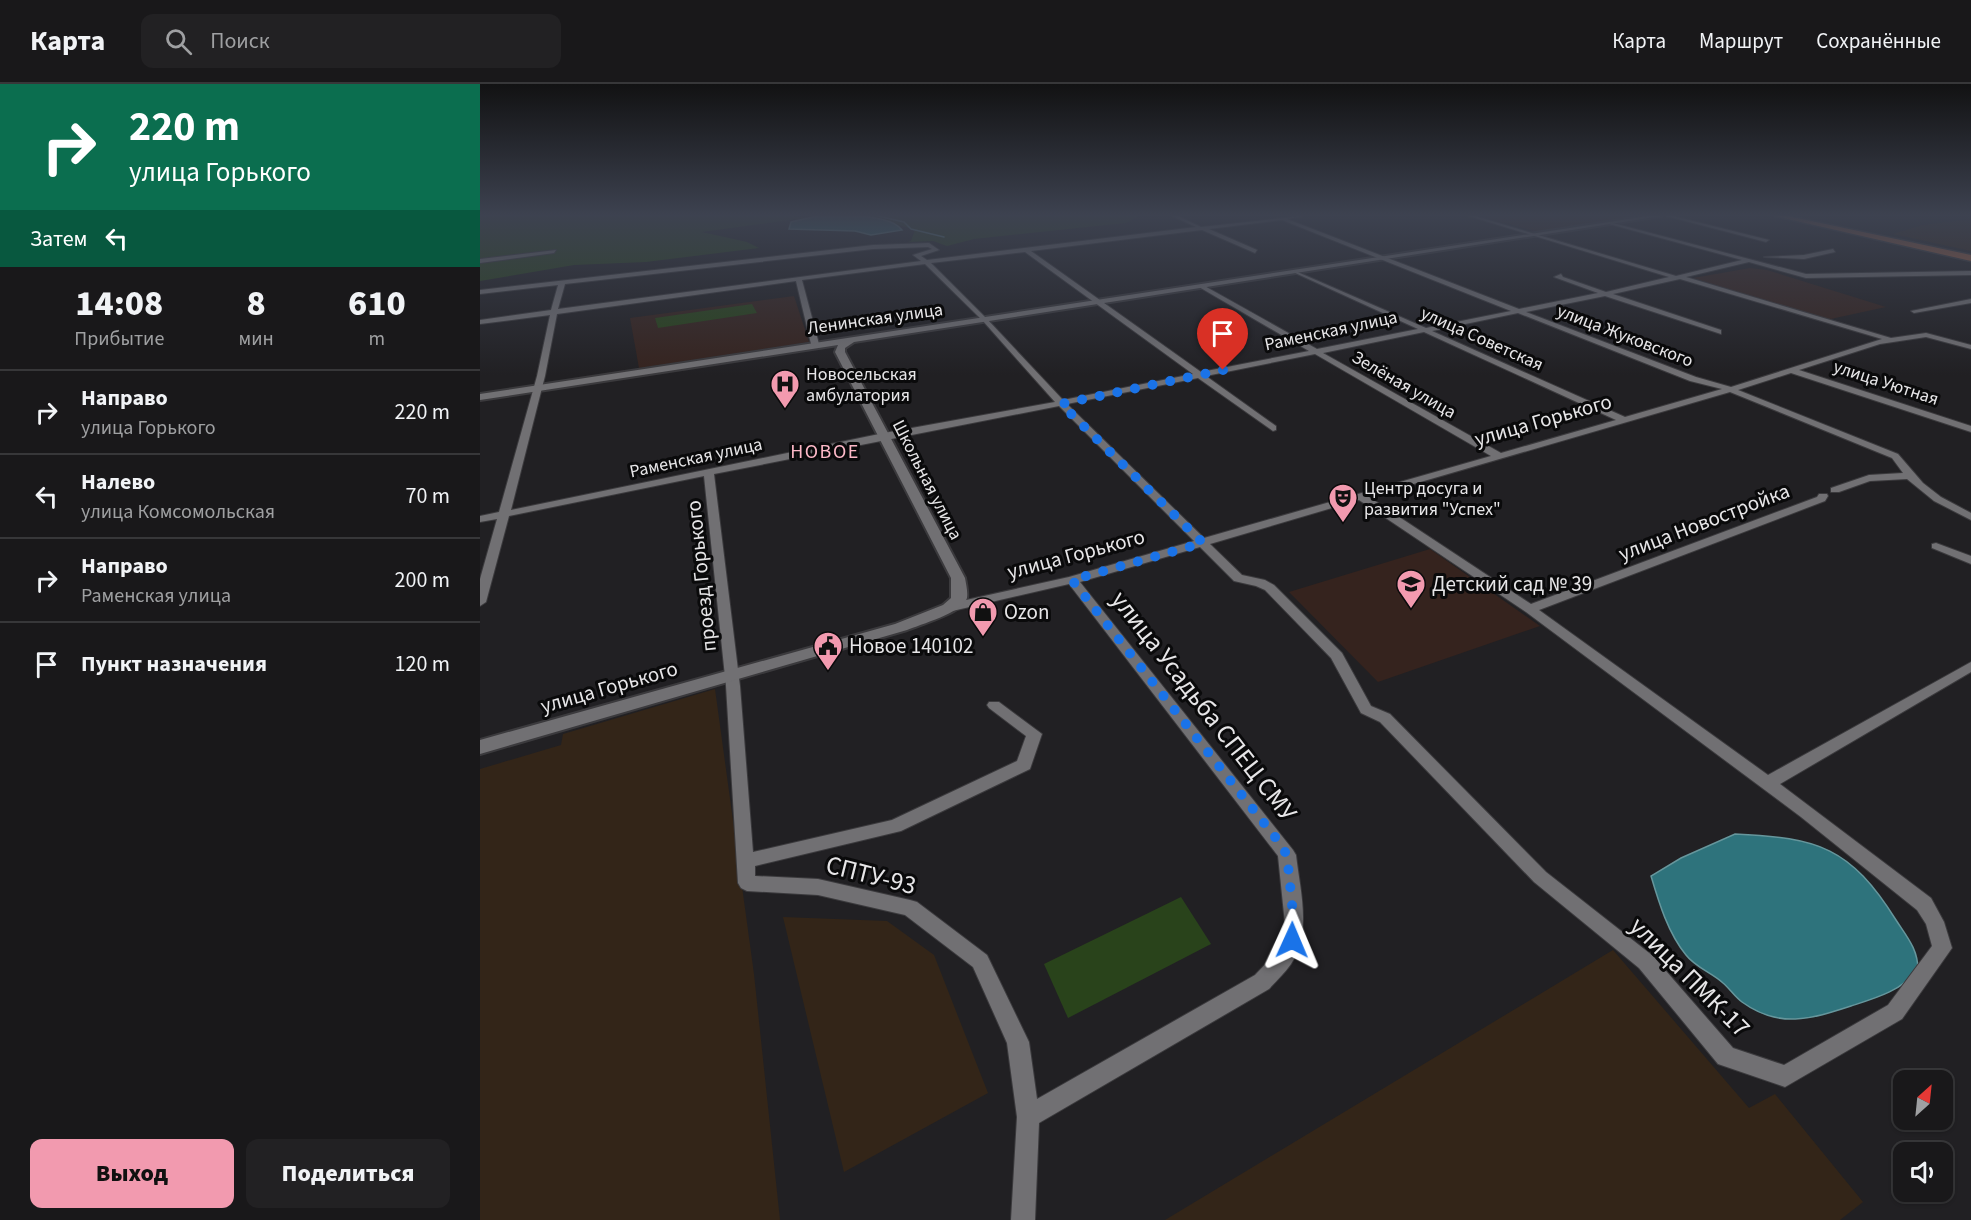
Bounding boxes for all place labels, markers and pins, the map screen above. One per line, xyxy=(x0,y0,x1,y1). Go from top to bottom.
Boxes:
pin xyxy=(1197,308,1248,370)
place label: Новосельская амбулатория xyxy=(806,362,917,408)
hospital icon: Новосельская амбулатория xyxy=(769,368,801,410)
place label: Центр досуга и развития "Успех" xyxy=(1364,476,1501,522)
theatre icon: Центр досуга и развития "Успех" xyxy=(1327,482,1359,524)
school or university icon: Детский сад № 39 xyxy=(1395,568,1427,610)
place label: Детский сад № 39 xyxy=(1432,569,1592,599)
shop icon: Ozon xyxy=(967,596,999,638)
place label: Ozon xyxy=(1004,597,1049,627)
public building icon: Новое 140102 xyxy=(812,630,844,672)
place label: Новое 140102 xyxy=(849,631,973,661)

